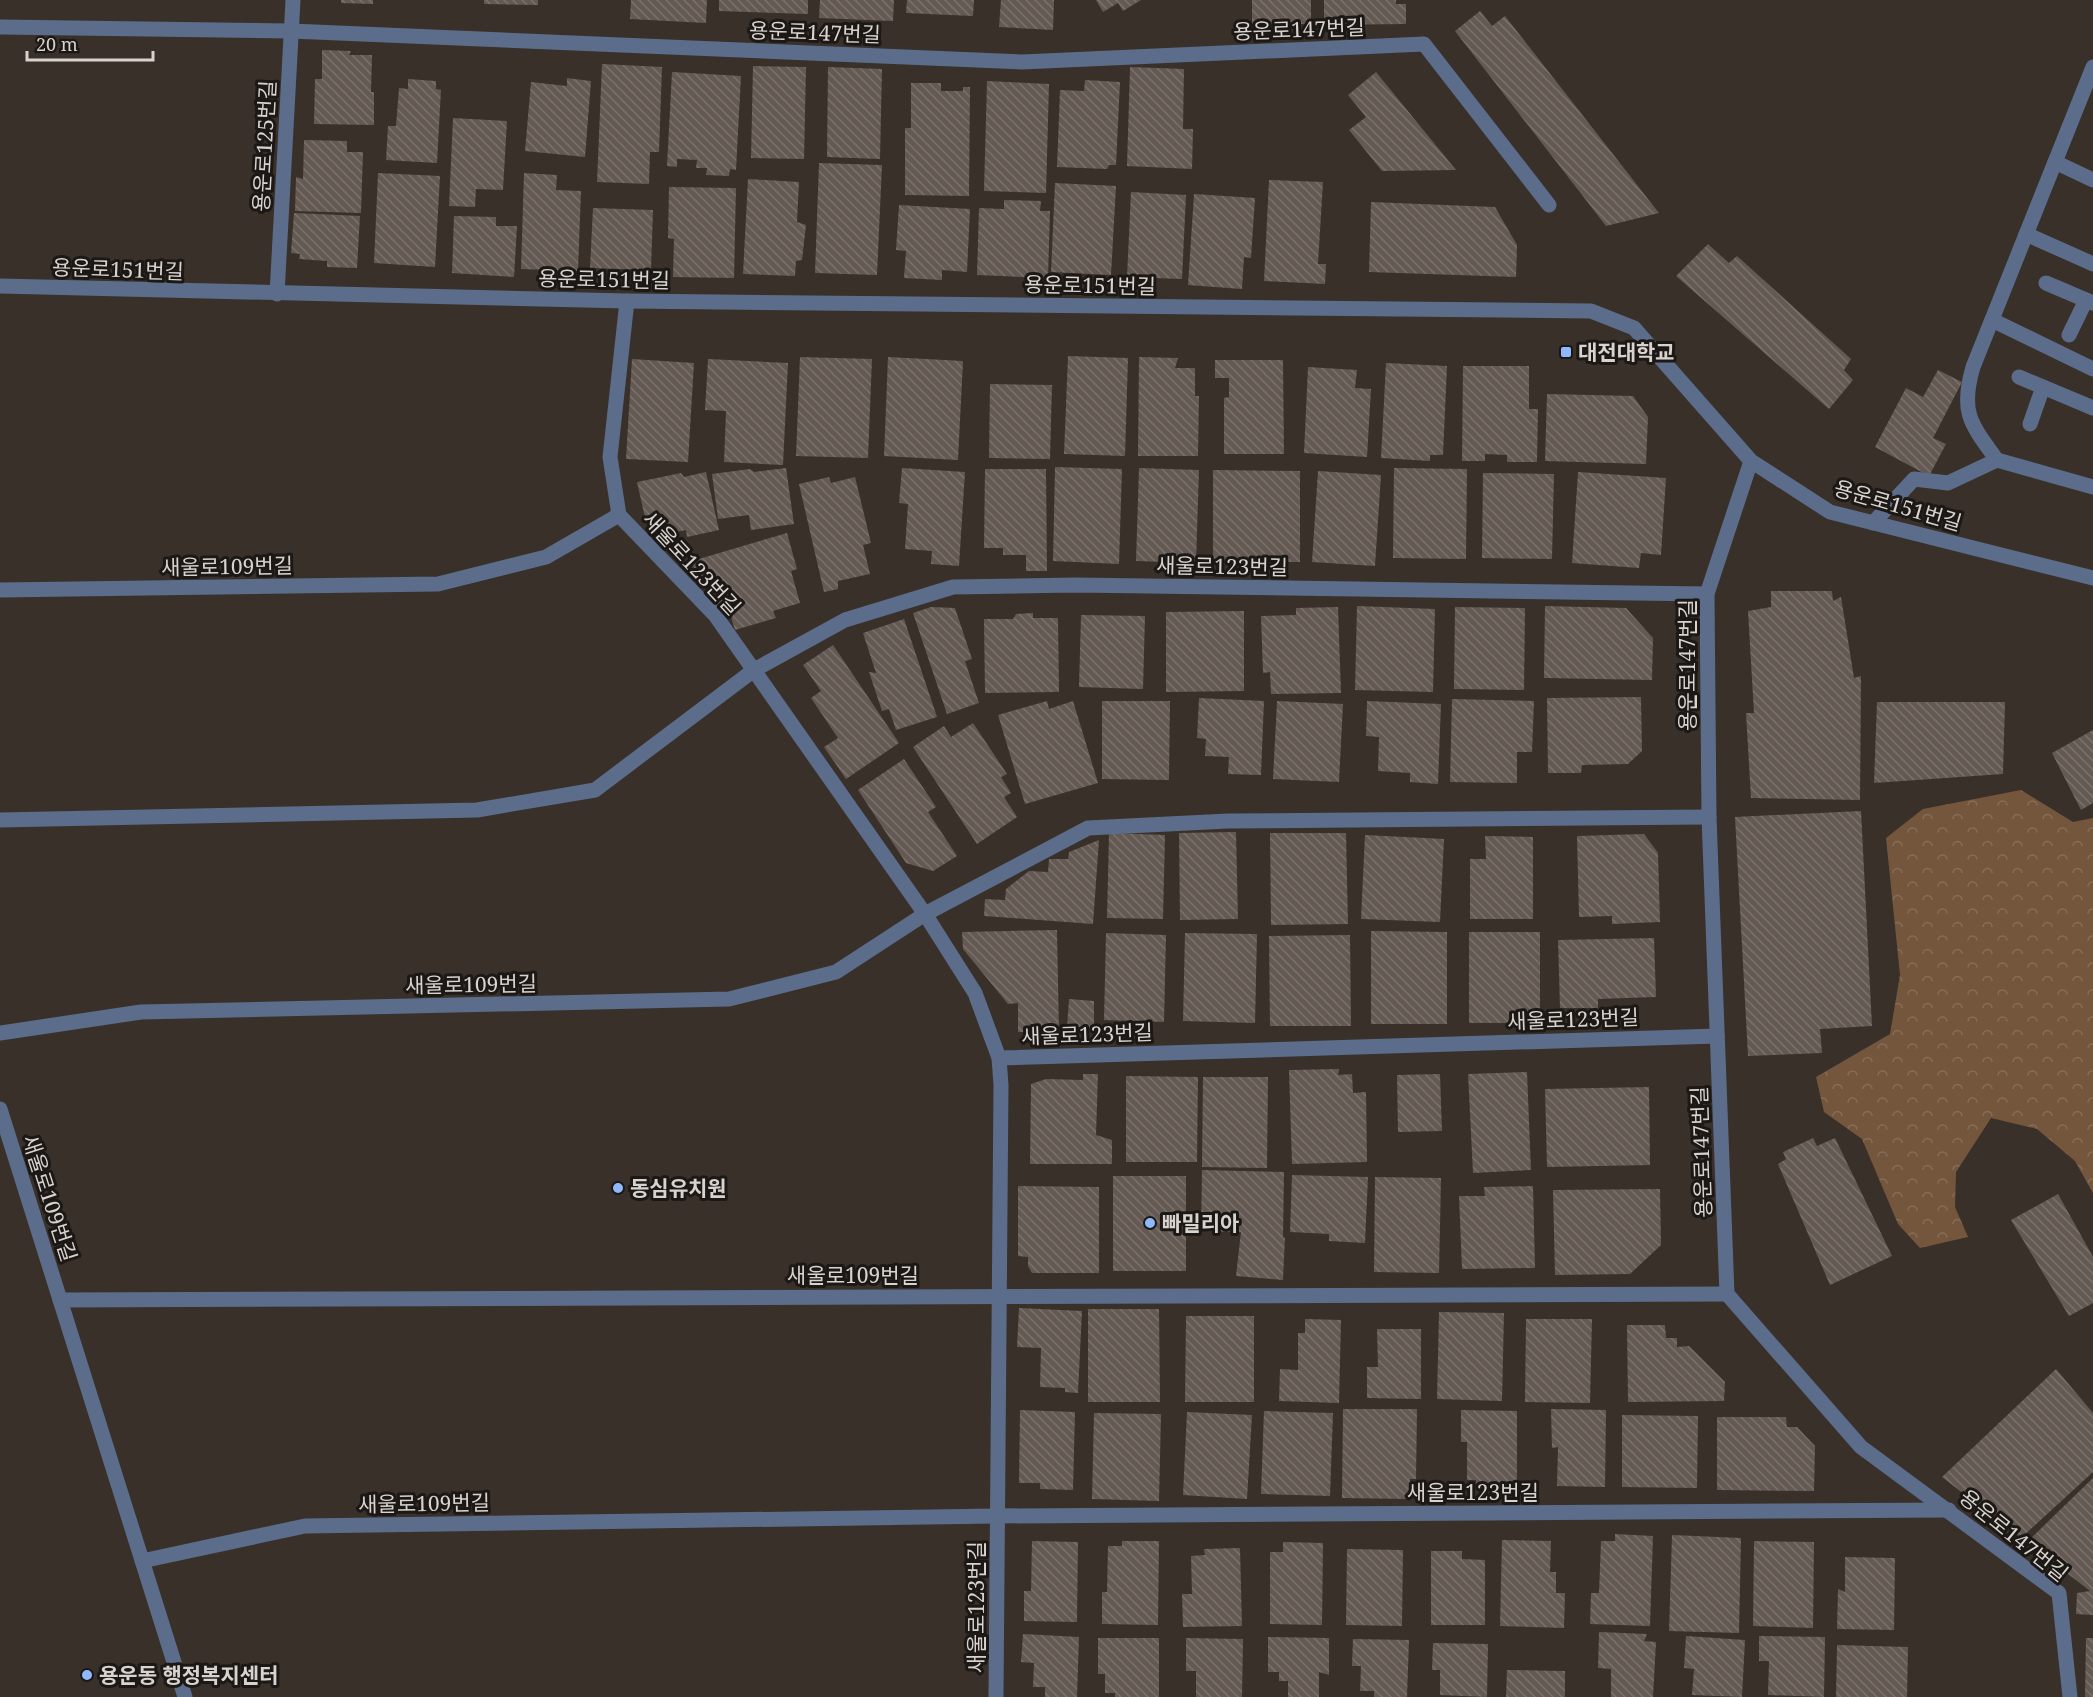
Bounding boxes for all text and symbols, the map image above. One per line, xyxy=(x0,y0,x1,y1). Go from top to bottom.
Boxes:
street label: 용운로147번길 xyxy=(1233,13,1365,45)
street label: 용운로147번길 xyxy=(749,16,881,48)
scale bar xyxy=(27,24,153,62)
text: 20 m xyxy=(36,32,78,56)
street label: 용운로125번길 xyxy=(247,79,281,213)
street label: 용운로151번길 xyxy=(52,253,184,285)
street label: 용운로151번길 xyxy=(538,264,670,294)
street label: 용운로151번길 xyxy=(1024,270,1156,300)
place label: 대전대학교 xyxy=(1578,338,1675,366)
marker: 대전대학교 xyxy=(1559,345,1573,359)
street label: 용운로151번길 xyxy=(1831,473,1965,537)
street label: 새울로123번길 xyxy=(637,505,747,621)
street label: 새울로109번길 xyxy=(161,551,293,581)
street label: 새울로123번길 xyxy=(1156,551,1288,581)
street label: 용운로147번길 xyxy=(1673,599,1701,731)
street label: 새울로109번길 xyxy=(405,969,537,999)
street label: 새울로123번길 xyxy=(1507,1003,1639,1035)
street label: 새울로123번길 xyxy=(1021,1018,1153,1050)
street label: 용운로147번길 xyxy=(1685,1086,1717,1218)
street label: 새울로109번길 xyxy=(16,1131,84,1265)
place label: 동심유치원 xyxy=(630,1174,727,1202)
marker: 동심유치원 xyxy=(611,1181,625,1195)
place label: 빠밀리아 xyxy=(1162,1209,1239,1237)
marker: 빠밀리아 xyxy=(1143,1216,1157,1230)
street label: 새울로109번길 xyxy=(787,1261,919,1289)
street label: 새울로123번길 xyxy=(1407,1478,1539,1506)
street label: 용운로147번길 xyxy=(1954,1483,2074,1587)
street label: 새울로109번길 xyxy=(358,1488,490,1518)
street label: 새울로123번길 xyxy=(962,1541,990,1673)
place label: 용운동 행정복지센터 xyxy=(99,1661,278,1689)
marker: 용운동 행정복지센터 xyxy=(80,1668,94,1682)

